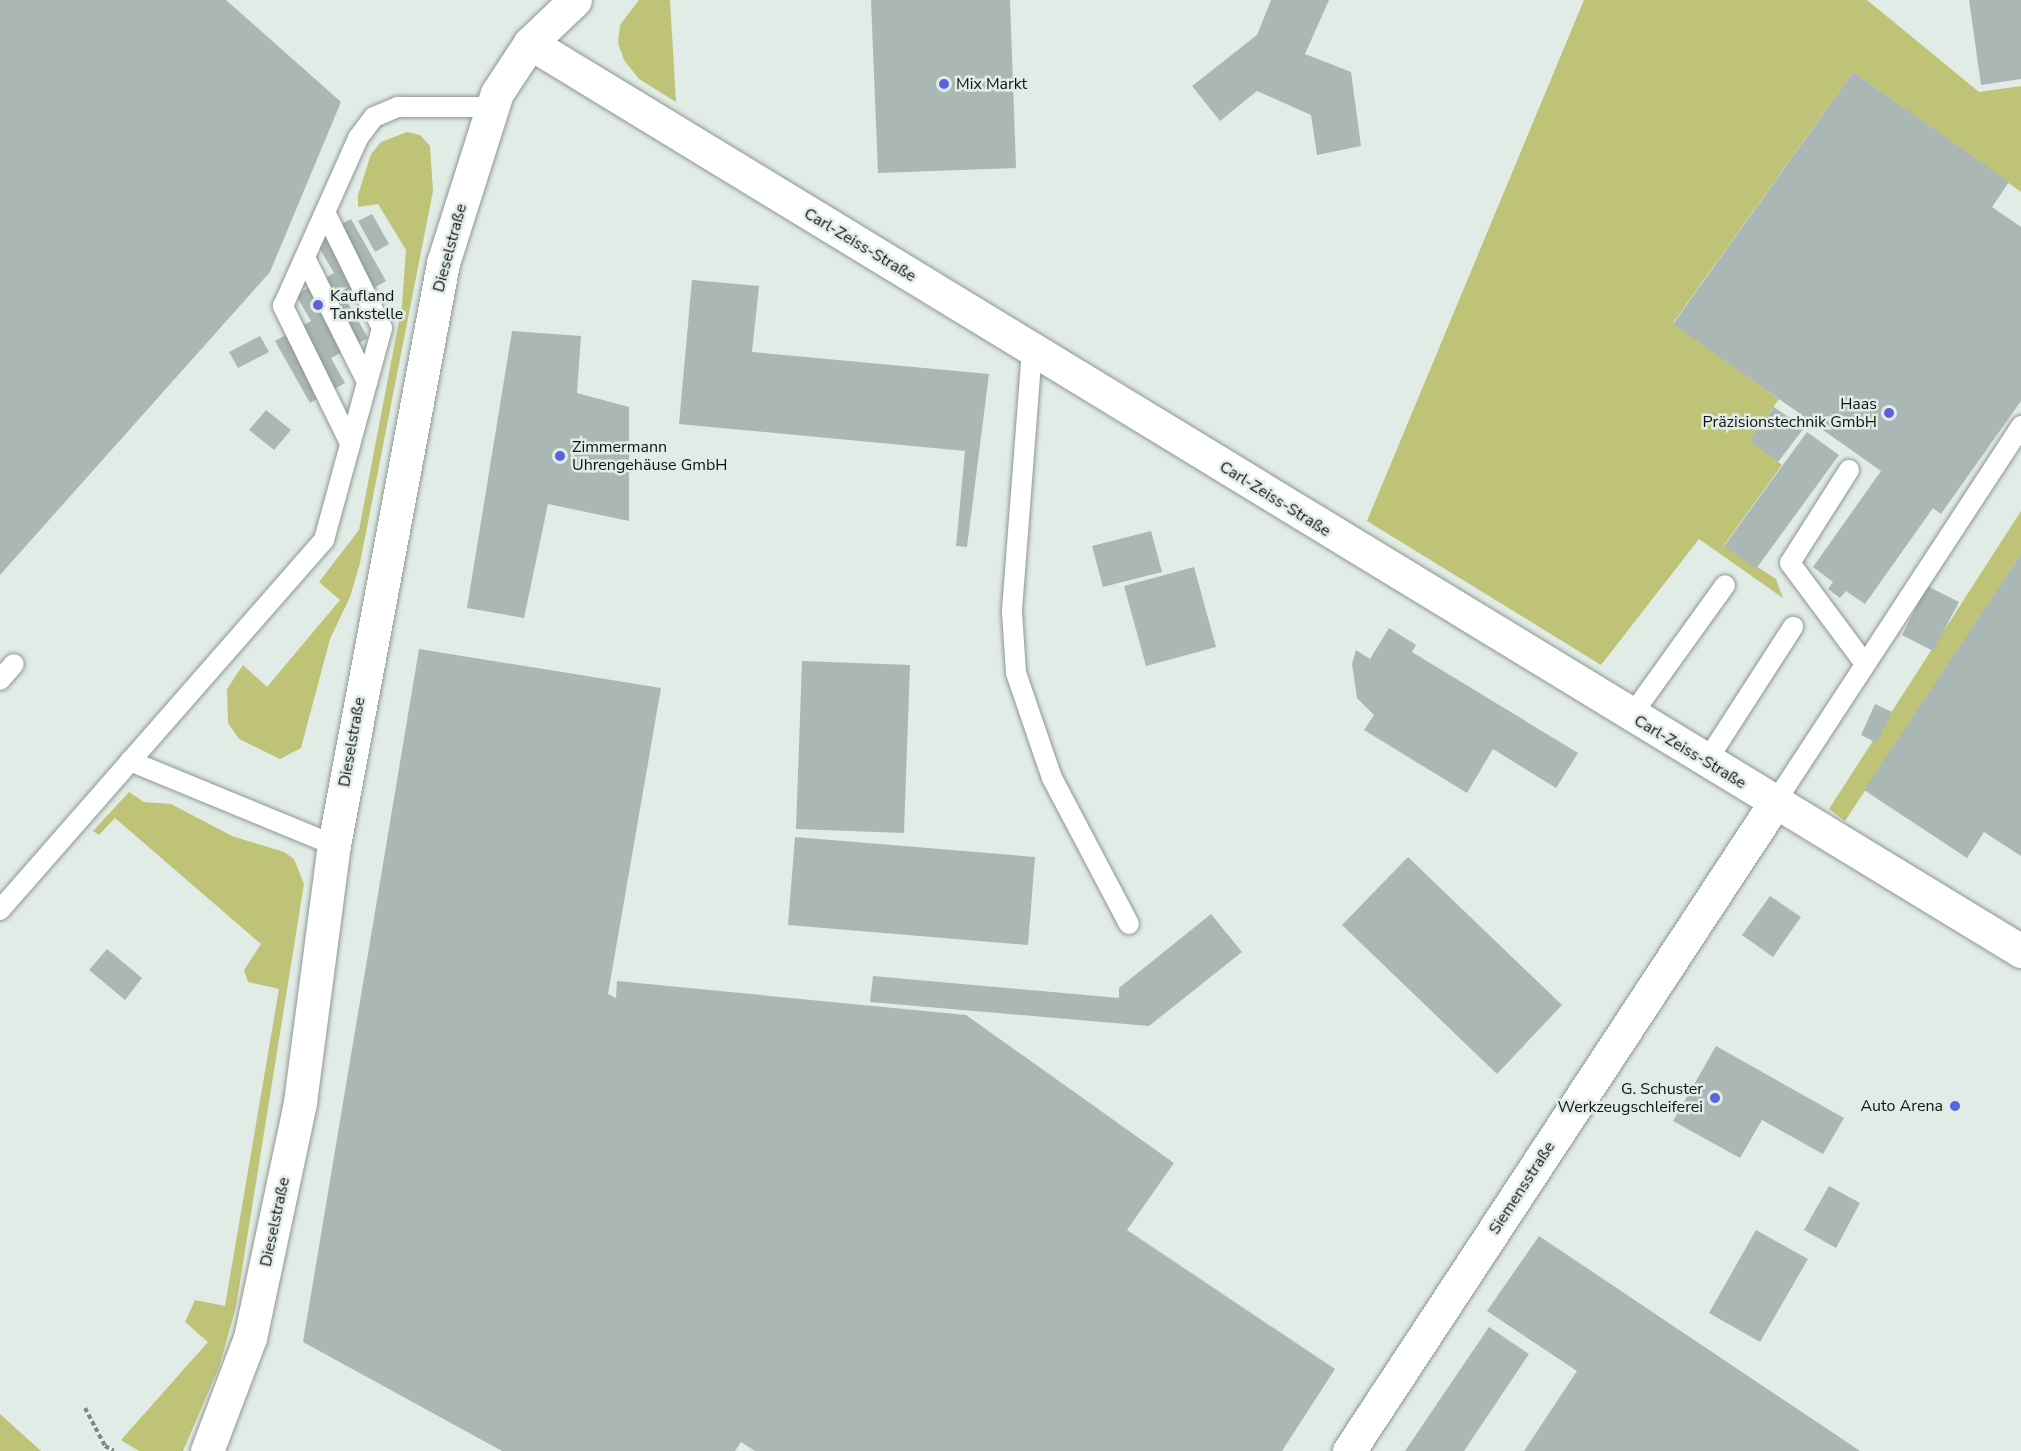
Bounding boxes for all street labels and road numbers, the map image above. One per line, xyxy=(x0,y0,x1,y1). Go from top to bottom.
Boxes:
street label: Dieselstraße xyxy=(429,202,471,294)
street label: Carl-Zeiss-Straße xyxy=(801,204,919,286)
street label: Carl-Zeiss-Straße xyxy=(1216,457,1334,541)
street label: Dieselstraße xyxy=(335,696,369,788)
street label: Carl-Zeiss-Straße xyxy=(1631,711,1749,793)
street label: Siemensstraße xyxy=(1485,1138,1559,1238)
street label: Dieselstraße xyxy=(256,1176,294,1268)

